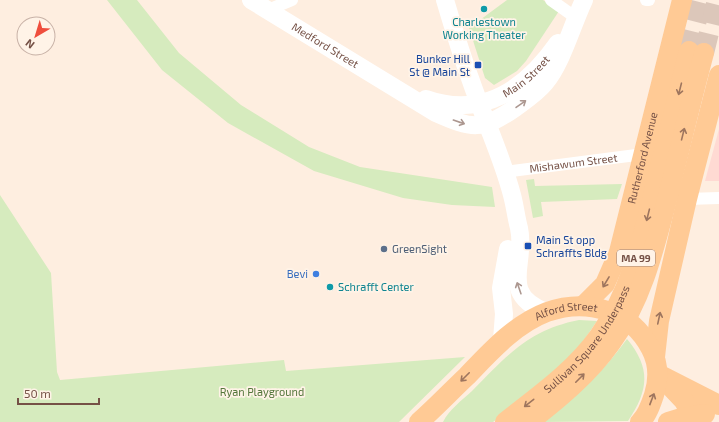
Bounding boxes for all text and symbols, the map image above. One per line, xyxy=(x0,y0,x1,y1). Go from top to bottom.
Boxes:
marker: Charlestown Working Theater xyxy=(479,4,489,14)
place label: Charlestown Working Theater xyxy=(442,15,526,41)
north arrow xyxy=(16,16,56,56)
street label: Medford Street xyxy=(290,20,361,70)
text: N xyxy=(22,37,37,52)
place label: Bunker Hill St @ Main St xyxy=(409,52,471,78)
street label: Main Street xyxy=(500,53,552,100)
marker: Bunker Hill St @ Main St xyxy=(473,60,483,70)
one-way arrow xyxy=(675,82,683,95)
one-way arrow xyxy=(515,100,526,108)
street label: Rutherford Avenue xyxy=(624,110,660,205)
one-way arrow xyxy=(452,119,465,126)
one-way arrow xyxy=(680,128,688,141)
street label: Mishawum Street xyxy=(529,150,618,175)
one-way arrow xyxy=(644,208,651,221)
place label: Main St opp Schraffts Bldg xyxy=(536,233,607,259)
marker: Main St opp Schraffts Bldg xyxy=(523,241,533,251)
place label: GreenSight xyxy=(392,242,447,255)
marker: GreenSight xyxy=(379,244,389,254)
road number: MA 99 xyxy=(617,250,655,266)
place label: Bevi xyxy=(287,267,308,280)
marker: Bevi xyxy=(311,269,321,279)
one-way arrow xyxy=(601,276,609,288)
place label: Schrafft Center xyxy=(338,280,415,293)
one-way arrow xyxy=(515,281,522,294)
marker: Schrafft Center xyxy=(325,282,335,292)
street label: Sullivan Square Underpass xyxy=(541,283,632,395)
street label: Alford Street xyxy=(532,299,599,323)
one-way arrow xyxy=(656,312,664,325)
one-way arrow xyxy=(461,372,470,382)
one-way arrow xyxy=(575,373,584,383)
scale bar xyxy=(18,380,99,406)
park label: Ryan Playground xyxy=(220,385,304,398)
text: 50 m xyxy=(24,386,51,400)
one-way arrow xyxy=(649,394,656,406)
one-way arrow xyxy=(524,398,535,407)

